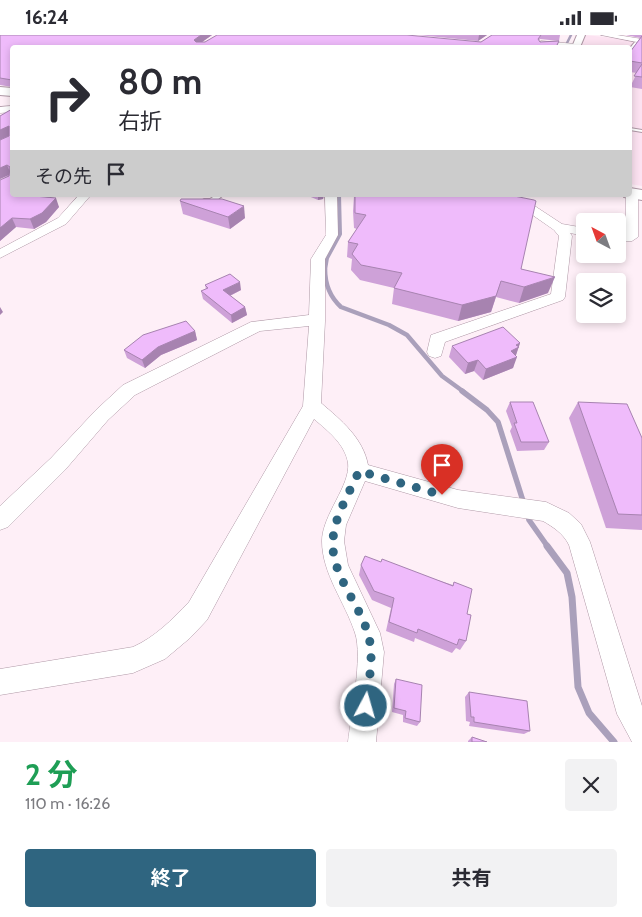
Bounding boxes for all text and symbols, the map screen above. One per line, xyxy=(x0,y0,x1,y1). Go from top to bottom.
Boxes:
text: 16:24 xyxy=(25,6,69,29)
text: 80 m xyxy=(118,60,202,103)
icon: right xyxy=(35,65,100,130)
text: 右折 xyxy=(118,108,162,135)
icon: arrive xyxy=(102,160,130,188)
text: その先 xyxy=(35,165,92,188)
north arrow xyxy=(576,213,626,263)
map controls xyxy=(576,213,626,323)
button: layers xyxy=(576,273,626,323)
pin xyxy=(421,444,463,495)
icon: arrive xyxy=(428,451,456,479)
position arrow xyxy=(339,679,391,731)
text: 2 分 xyxy=(25,756,78,793)
button: close xyxy=(565,759,617,811)
text: 110 m · 16:26 xyxy=(25,794,110,813)
button: 終了 xyxy=(25,849,316,907)
button: 共有 xyxy=(326,849,617,907)

